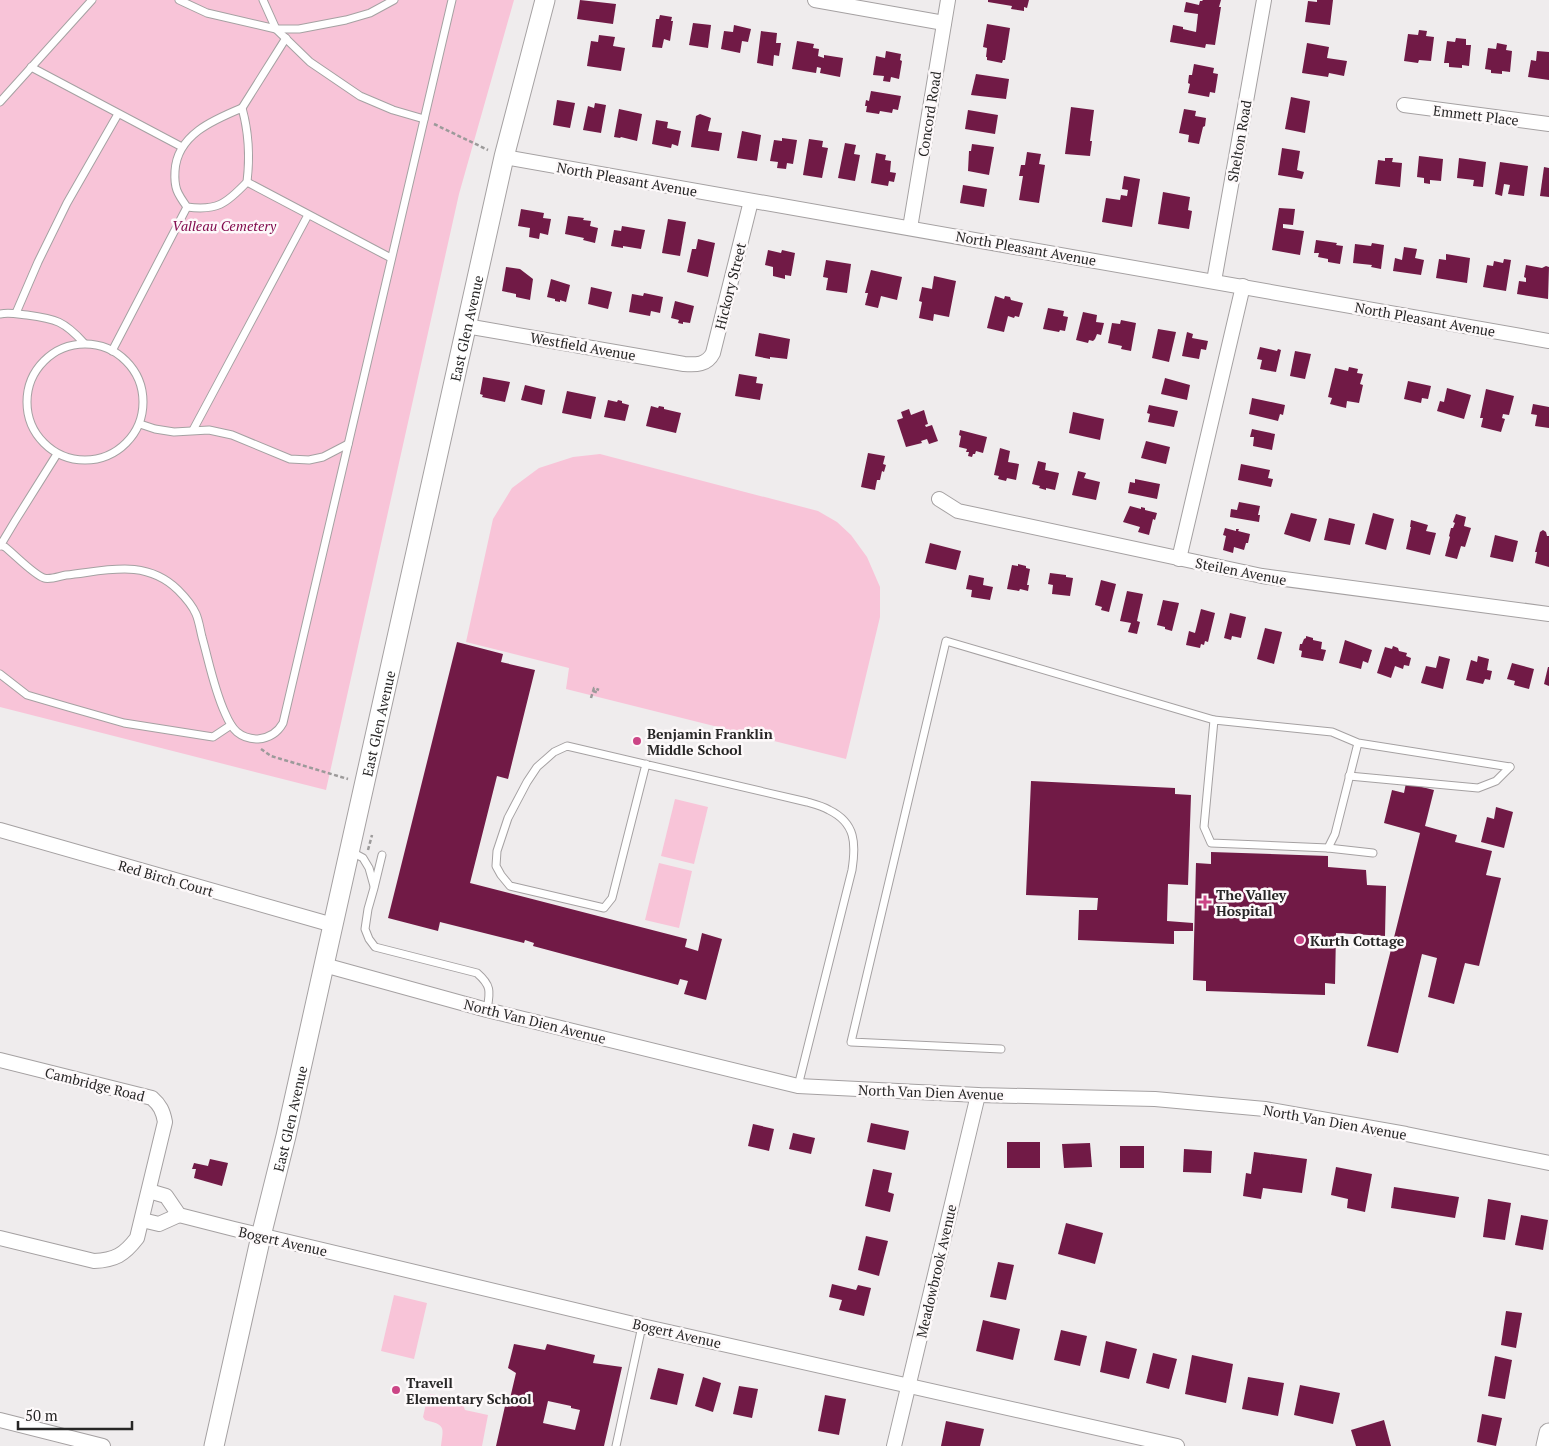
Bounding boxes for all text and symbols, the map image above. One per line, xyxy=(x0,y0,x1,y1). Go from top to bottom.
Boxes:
street label: Concord Road xyxy=(913,70,945,158)
street label: Shelton Road xyxy=(1222,98,1256,183)
street label: Emmett Place xyxy=(1432,100,1520,130)
street label: North Pleasant Avenue xyxy=(555,157,699,201)
park label: Valleau Cemetery xyxy=(172,216,277,235)
street label: North Pleasant Avenue xyxy=(954,226,1098,270)
street label: Hickory Street xyxy=(710,240,750,332)
street label: East Glen Avenue xyxy=(445,273,487,383)
street label: North Pleasant Avenue xyxy=(1353,297,1497,341)
street label: Westfield Avenue xyxy=(529,327,637,365)
street label: Steilen Avenue xyxy=(1194,553,1288,589)
street label: East Glen Avenue xyxy=(357,669,399,778)
place label: Benjamin Franklin Middle School xyxy=(647,724,773,759)
marker: Benjamin Franklin Middle School xyxy=(631,735,643,747)
street label: Red Birch Court xyxy=(116,855,217,901)
place label: The Valley Hospital xyxy=(1216,885,1287,920)
marker: The Valley Hospital xyxy=(1198,895,1212,909)
place label: Kurth Cottage xyxy=(1310,931,1405,950)
marker: Kurth Cottage xyxy=(1294,934,1306,946)
street label: North Van Dien Avenue xyxy=(462,994,608,1048)
street label: Cambridge Road xyxy=(43,1062,147,1106)
street label: East Glen Avenue xyxy=(268,1064,311,1174)
street label: North Van Dien Avenue xyxy=(858,1080,1004,1104)
street label: North Van Dien Avenue xyxy=(1262,1100,1408,1144)
street label: Meadowbrook Avenue xyxy=(911,1202,961,1340)
street label: Bogert Avenue xyxy=(237,1222,329,1260)
street label: Bogert Avenue xyxy=(631,1314,723,1352)
place label: Travell Elementary School xyxy=(406,1373,532,1408)
marker: Travell Elementary School xyxy=(390,1384,402,1396)
scale bar xyxy=(18,1398,131,1430)
text: 50 m xyxy=(25,1405,58,1425)

